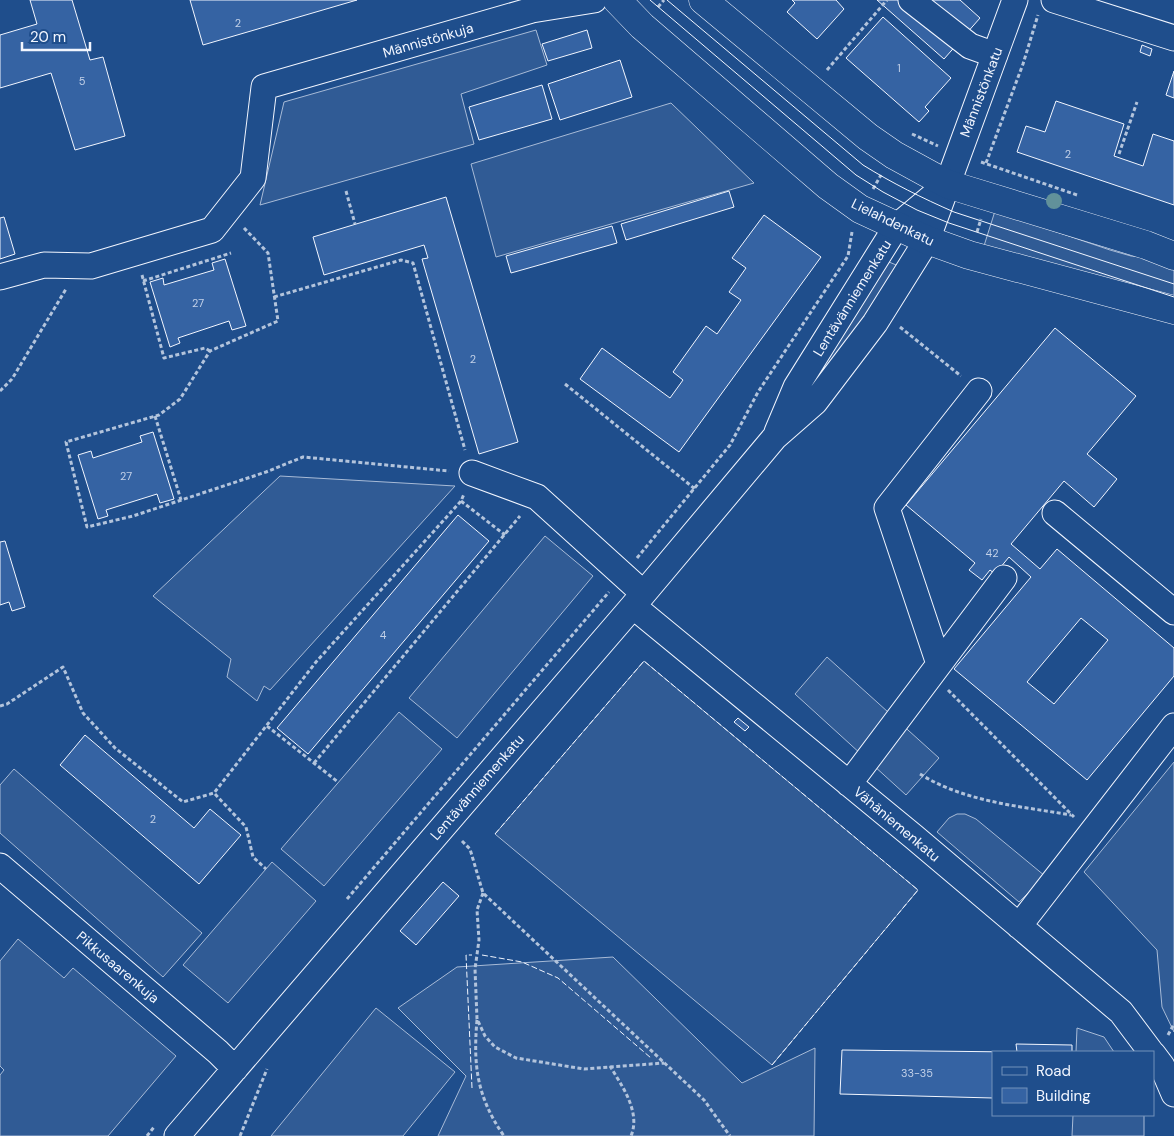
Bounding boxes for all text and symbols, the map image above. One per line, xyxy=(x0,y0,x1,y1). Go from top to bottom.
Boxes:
house number: 2 xyxy=(235,16,241,30)
street label: Männistönkuja xyxy=(381,18,475,62)
scale bar xyxy=(22,20,90,52)
text: 20 m xyxy=(30,27,66,47)
street label: Männistönkatu xyxy=(956,44,1006,140)
house number: 1 xyxy=(897,61,901,75)
house number: 5 xyxy=(79,74,86,88)
house number: 2 xyxy=(1065,147,1071,161)
street label: Lielahdenkatu xyxy=(849,194,937,250)
street label: Lentävänniemenkatu xyxy=(809,236,895,360)
house number: 27 xyxy=(192,296,204,310)
house number: 2 xyxy=(470,352,476,366)
house number: 27 xyxy=(120,469,132,483)
house number: 42 xyxy=(985,546,999,560)
house number: 4 xyxy=(380,628,387,642)
street label: Lentävänniemenkatu xyxy=(426,730,528,844)
street label: Vähäniemenkatu xyxy=(850,783,944,865)
house number: 2 xyxy=(150,812,156,826)
street label: Pikkusaarenkuja xyxy=(73,927,163,1007)
legend xyxy=(992,1051,1154,1116)
text: Road xyxy=(1036,1061,1071,1081)
house number: 33-35 xyxy=(901,1066,933,1080)
text: Building xyxy=(1036,1086,1091,1106)

